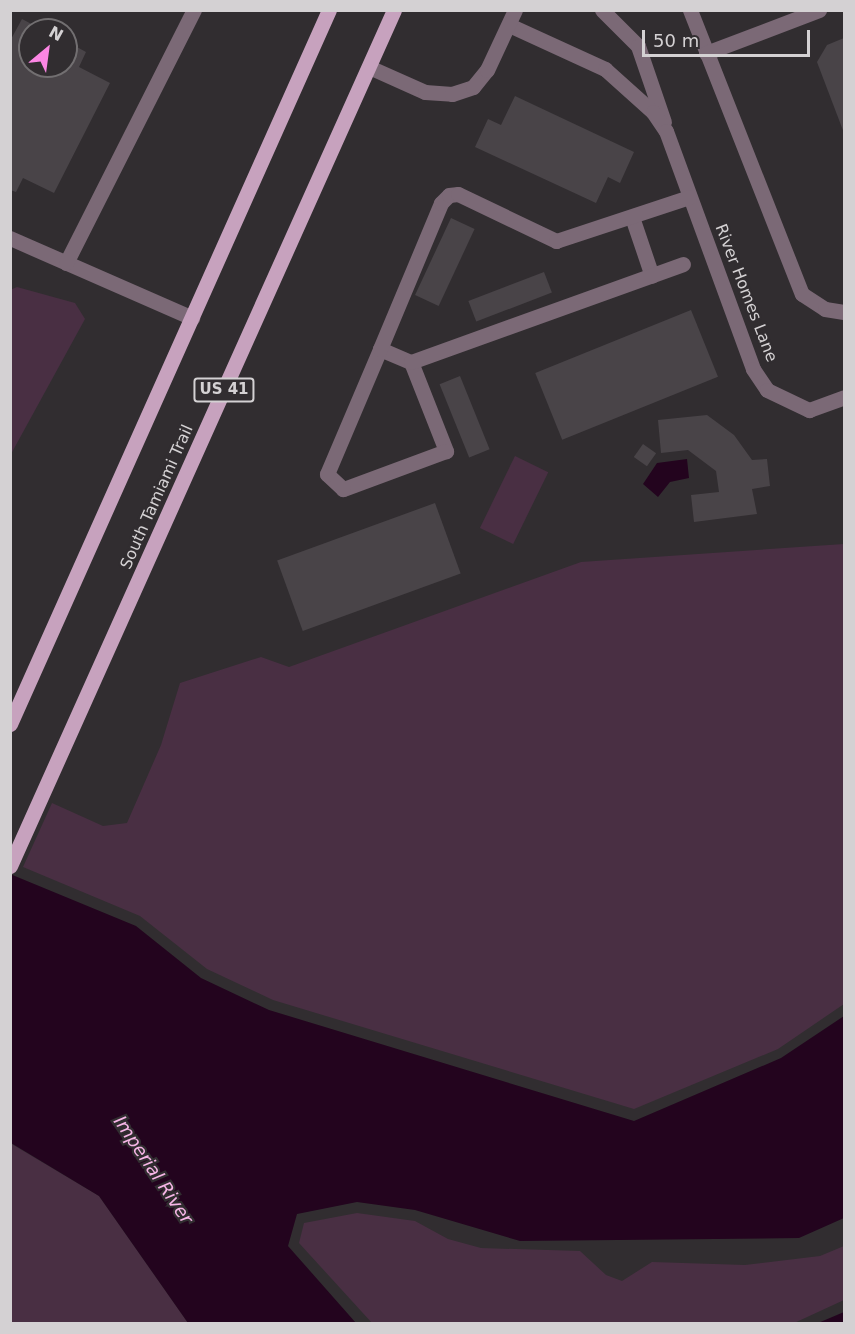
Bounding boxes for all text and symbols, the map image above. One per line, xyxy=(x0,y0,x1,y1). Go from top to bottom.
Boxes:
north arrow xyxy=(18,18,78,78)
scale bar xyxy=(645,18,813,56)
text: N xyxy=(46,22,66,45)
text: 50 m xyxy=(653,30,699,51)
street label: River Homes Lane xyxy=(711,221,781,365)
road number: US 41 xyxy=(192,378,256,402)
street label: South Tamiami Trail xyxy=(116,422,198,572)
water label: Imperial River xyxy=(109,1112,197,1228)

